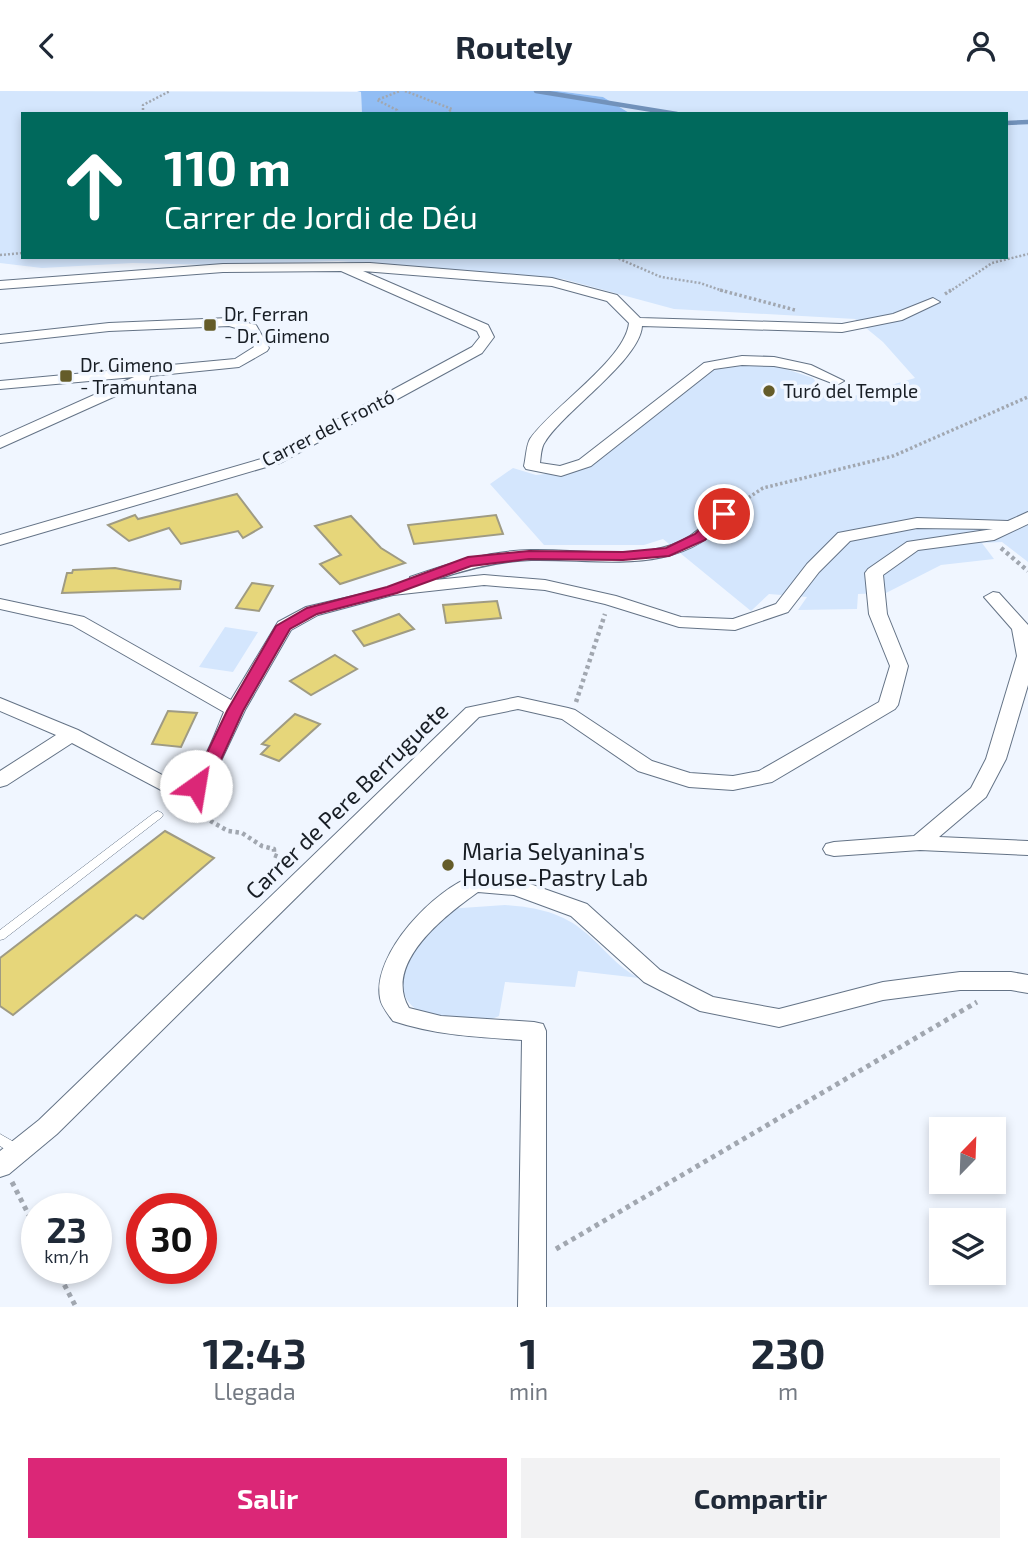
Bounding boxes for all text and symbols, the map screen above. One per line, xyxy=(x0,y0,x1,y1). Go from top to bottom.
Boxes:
icon: back xyxy=(28,27,66,65)
text: Routely xyxy=(455,27,573,65)
icon: person xyxy=(962,27,1000,65)
text: 110 m xyxy=(164,137,291,196)
icon: ahead xyxy=(49,140,140,231)
text: Carrer de Jordi de Déu xyxy=(164,197,478,235)
place label: Dr. Ferran - Dr. Gimeno xyxy=(224,302,330,347)
marker: Dr. Ferran - Dr. Gimeno xyxy=(202,317,218,333)
place label: Dr. Gimeno - Tramuntana xyxy=(80,353,197,398)
marker: Dr. Gimeno - Tramuntana xyxy=(58,368,74,384)
place label: Turó del Temple xyxy=(783,379,918,402)
marker: Turó del Temple xyxy=(761,383,777,399)
street label: Carrer del Frontó xyxy=(258,384,398,471)
pin xyxy=(694,484,754,544)
icon: arrive xyxy=(705,495,743,533)
street label: Carrer de Pere Berruguete xyxy=(239,696,453,904)
position arrow xyxy=(159,749,233,823)
place label: Maria Selyanina's House-Pastry Lab xyxy=(462,837,648,891)
marker: Maria Selyanina's House-Pastry Lab xyxy=(440,857,456,873)
north arrow xyxy=(929,1117,1006,1193)
map controls xyxy=(929,1117,1006,1285)
speed limit sign: 30 xyxy=(126,1193,217,1284)
text: 23 xyxy=(46,1208,87,1250)
button: layers xyxy=(929,1208,1006,1285)
text: km/h xyxy=(44,1245,89,1267)
text: 12:43 xyxy=(203,1327,306,1377)
text: 1 xyxy=(520,1327,538,1377)
text: 230 xyxy=(751,1327,825,1377)
text: Llegada xyxy=(213,1377,296,1405)
text: min xyxy=(509,1377,548,1405)
text: m xyxy=(778,1377,798,1405)
button: Salir xyxy=(28,1458,507,1538)
button: Compartir xyxy=(521,1458,1000,1538)

